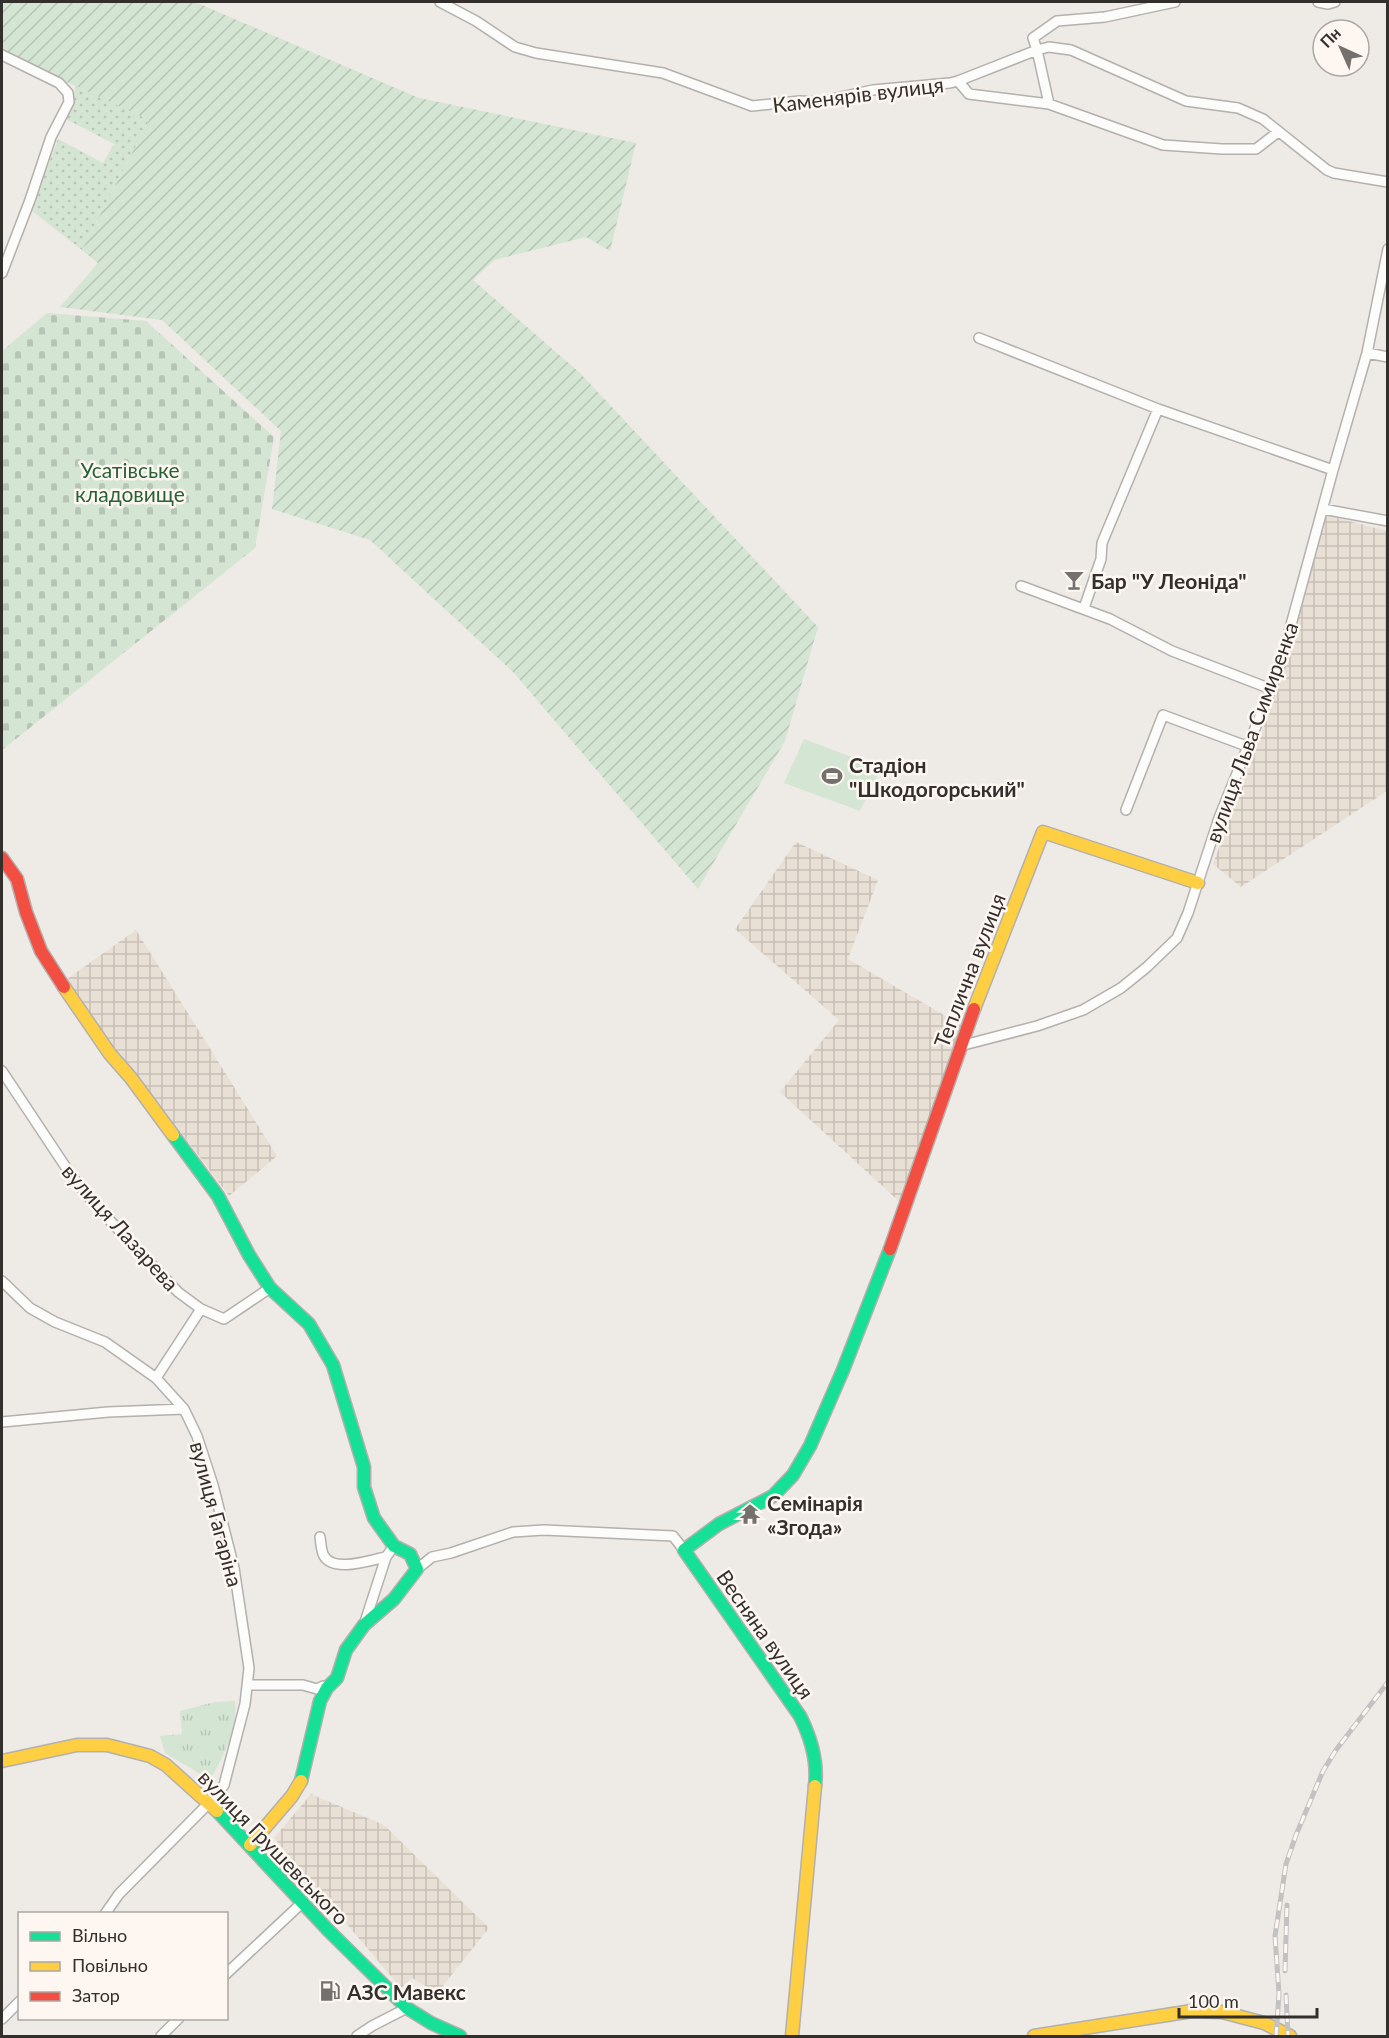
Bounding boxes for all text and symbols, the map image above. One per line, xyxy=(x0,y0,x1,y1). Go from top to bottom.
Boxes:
north arrow xyxy=(1311,18,1371,78)
text: Пн xyxy=(1316,23,1344,51)
street label: Каменярів вулиця xyxy=(771,71,945,117)
park label: Усатівське кладовище xyxy=(75,457,185,506)
bar icon: Бар "У Леоніда" xyxy=(1062,568,1086,592)
place label: Бар "У Леоніда" xyxy=(1091,568,1247,593)
street label: вулиця Льва Симиренка xyxy=(1199,618,1303,846)
place label: Стадіон "Шкодогорський" xyxy=(849,752,1025,801)
sports icon: Стадіон "Шкодогорський" xyxy=(820,764,844,788)
street label: Теплична вулиця xyxy=(928,889,1010,1051)
street label: вулиця Лазарева xyxy=(58,1159,184,1295)
street label: вулиця Гагаріна xyxy=(186,1439,248,1589)
place label: Семінарія «Згода» xyxy=(767,1490,863,1539)
temple icon: Семінарія «Згода» xyxy=(738,1502,762,1526)
street label: Весняна вулиця xyxy=(712,1565,820,1703)
street label: вулиця Грушевського xyxy=(194,1764,354,1930)
legend xyxy=(18,1912,228,2020)
text: Вільно xyxy=(72,1924,127,1946)
text: Повільно xyxy=(72,1954,148,1976)
fuel station icon: АЗС Мавекс xyxy=(318,1979,342,2003)
place label: АЗС Мавекс xyxy=(346,1979,466,2004)
scale bar xyxy=(1179,1981,1317,2019)
text: Затор xyxy=(72,1984,120,2006)
text: 100 m xyxy=(1188,1990,1239,2012)

